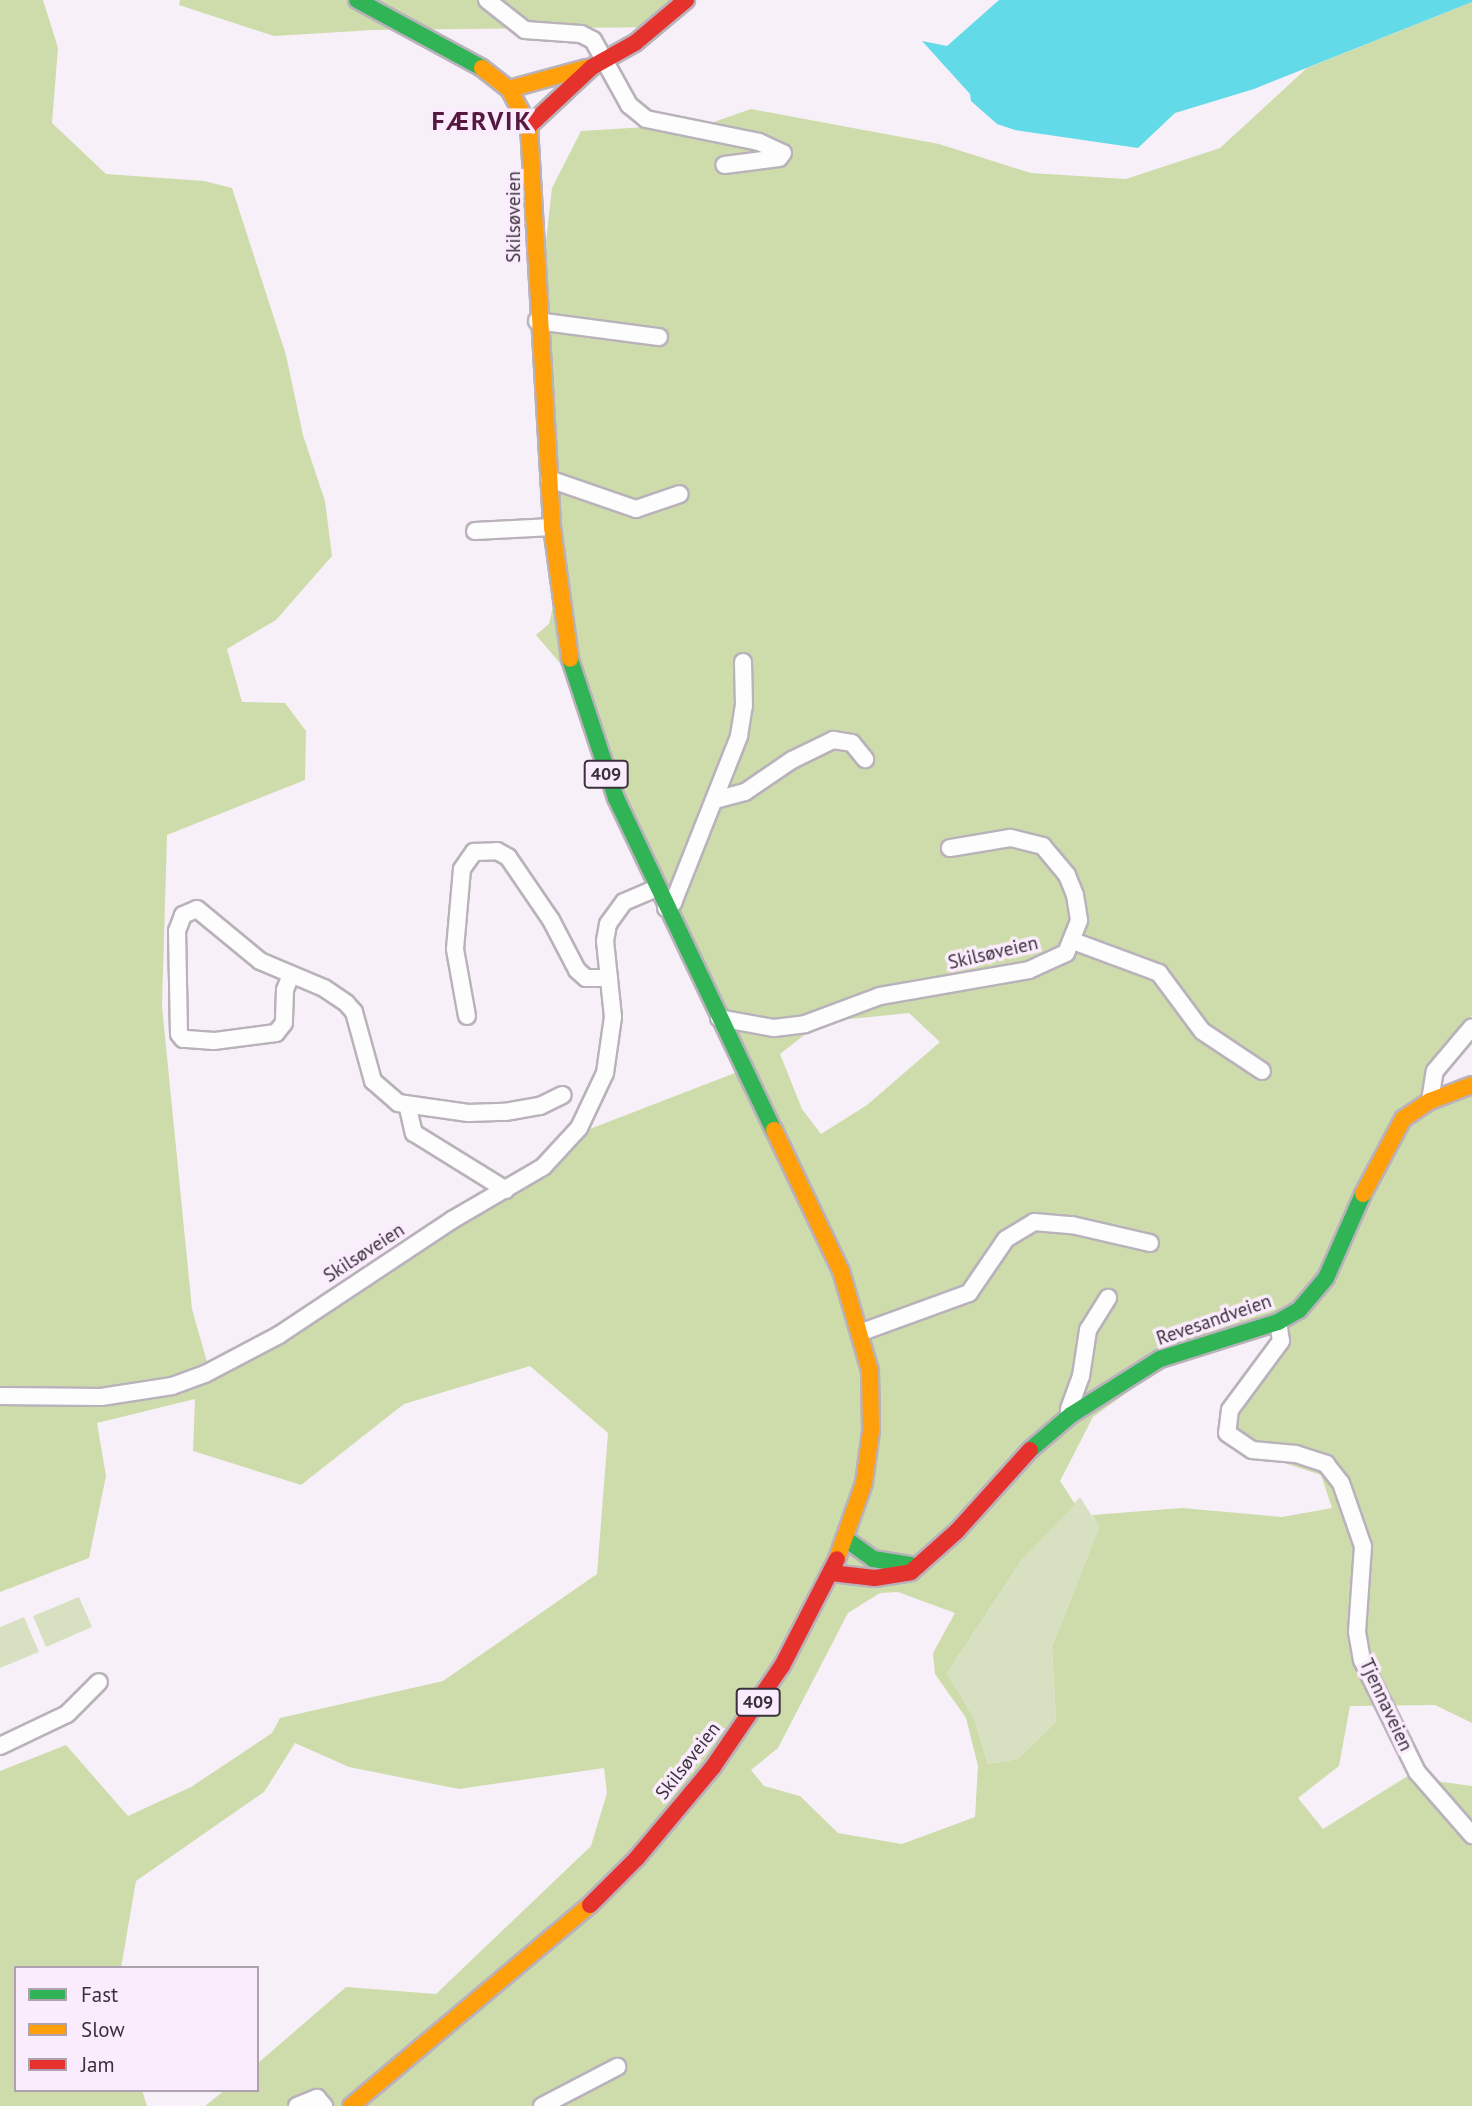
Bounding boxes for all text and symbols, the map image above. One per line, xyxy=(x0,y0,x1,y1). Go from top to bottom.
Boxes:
district label: FÆRVIK xyxy=(432,105,532,137)
street label: Skilsøveien xyxy=(503,171,525,263)
road number: 409 xyxy=(583,760,629,788)
street label: Skilsøveien xyxy=(946,932,1040,974)
street label: Skilsøveien xyxy=(319,1219,409,1287)
street label: Revesandveien xyxy=(1154,1290,1274,1350)
street label: Tjennaveien xyxy=(1355,1655,1417,1755)
road number: 409 xyxy=(735,1688,781,1716)
street label: Skilsøveien xyxy=(651,1718,725,1804)
legend xyxy=(14,1966,259,2092)
text: Fast xyxy=(81,1981,118,2008)
text: Slow xyxy=(81,2016,125,2043)
text: Jam xyxy=(81,2051,115,2078)

